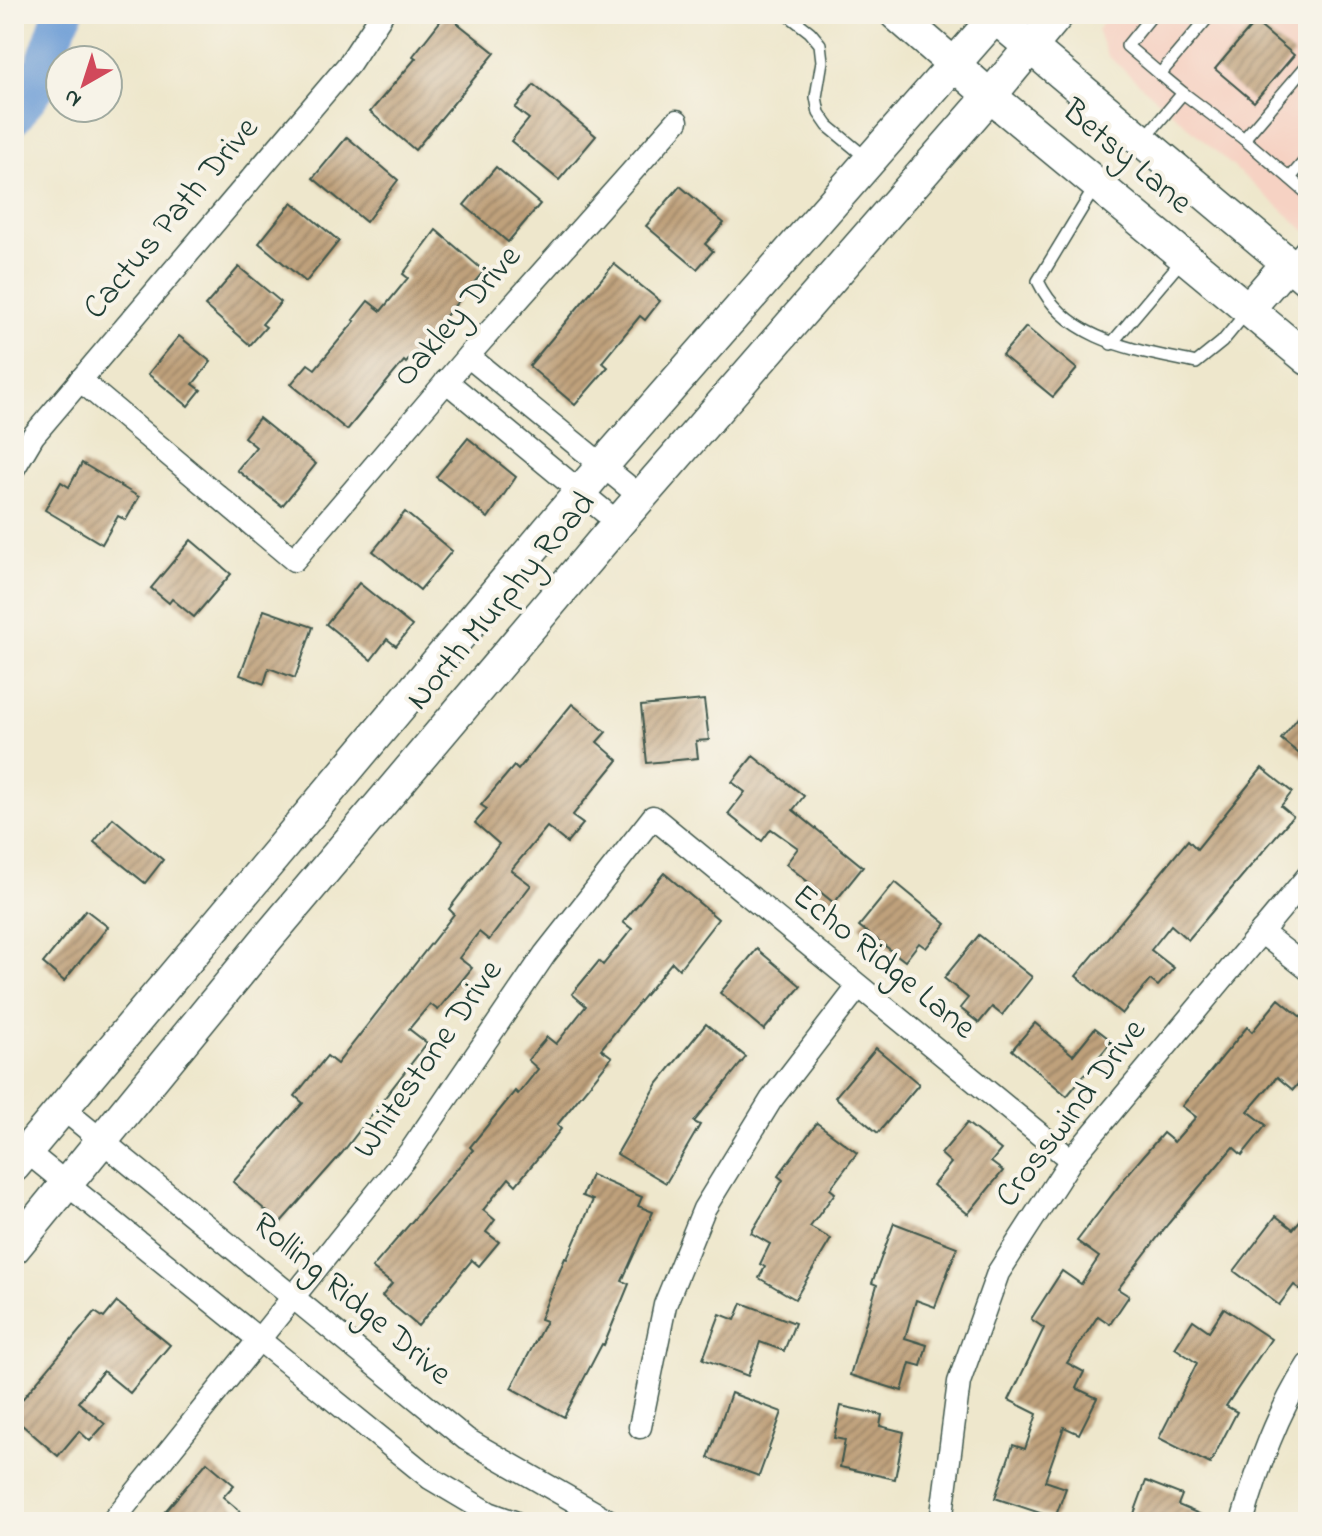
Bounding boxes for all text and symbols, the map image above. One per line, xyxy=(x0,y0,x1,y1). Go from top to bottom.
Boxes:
north arrow xyxy=(44,44,124,124)
text: N xyxy=(57,80,89,114)
street label: Betsy Lane xyxy=(1049,88,1203,228)
street label: Cactus Path Drive xyxy=(72,106,273,332)
street label: Oakley Drive xyxy=(382,234,535,399)
street label: North Murphy Road xyxy=(395,481,609,723)
street label: Echo Ridge Lane xyxy=(780,873,986,1053)
street label: Whitestone Drive xyxy=(342,950,517,1170)
street label: Crosswind Drive xyxy=(984,1008,1160,1219)
street label: Rolling Ridge Drive xyxy=(240,1201,463,1399)

